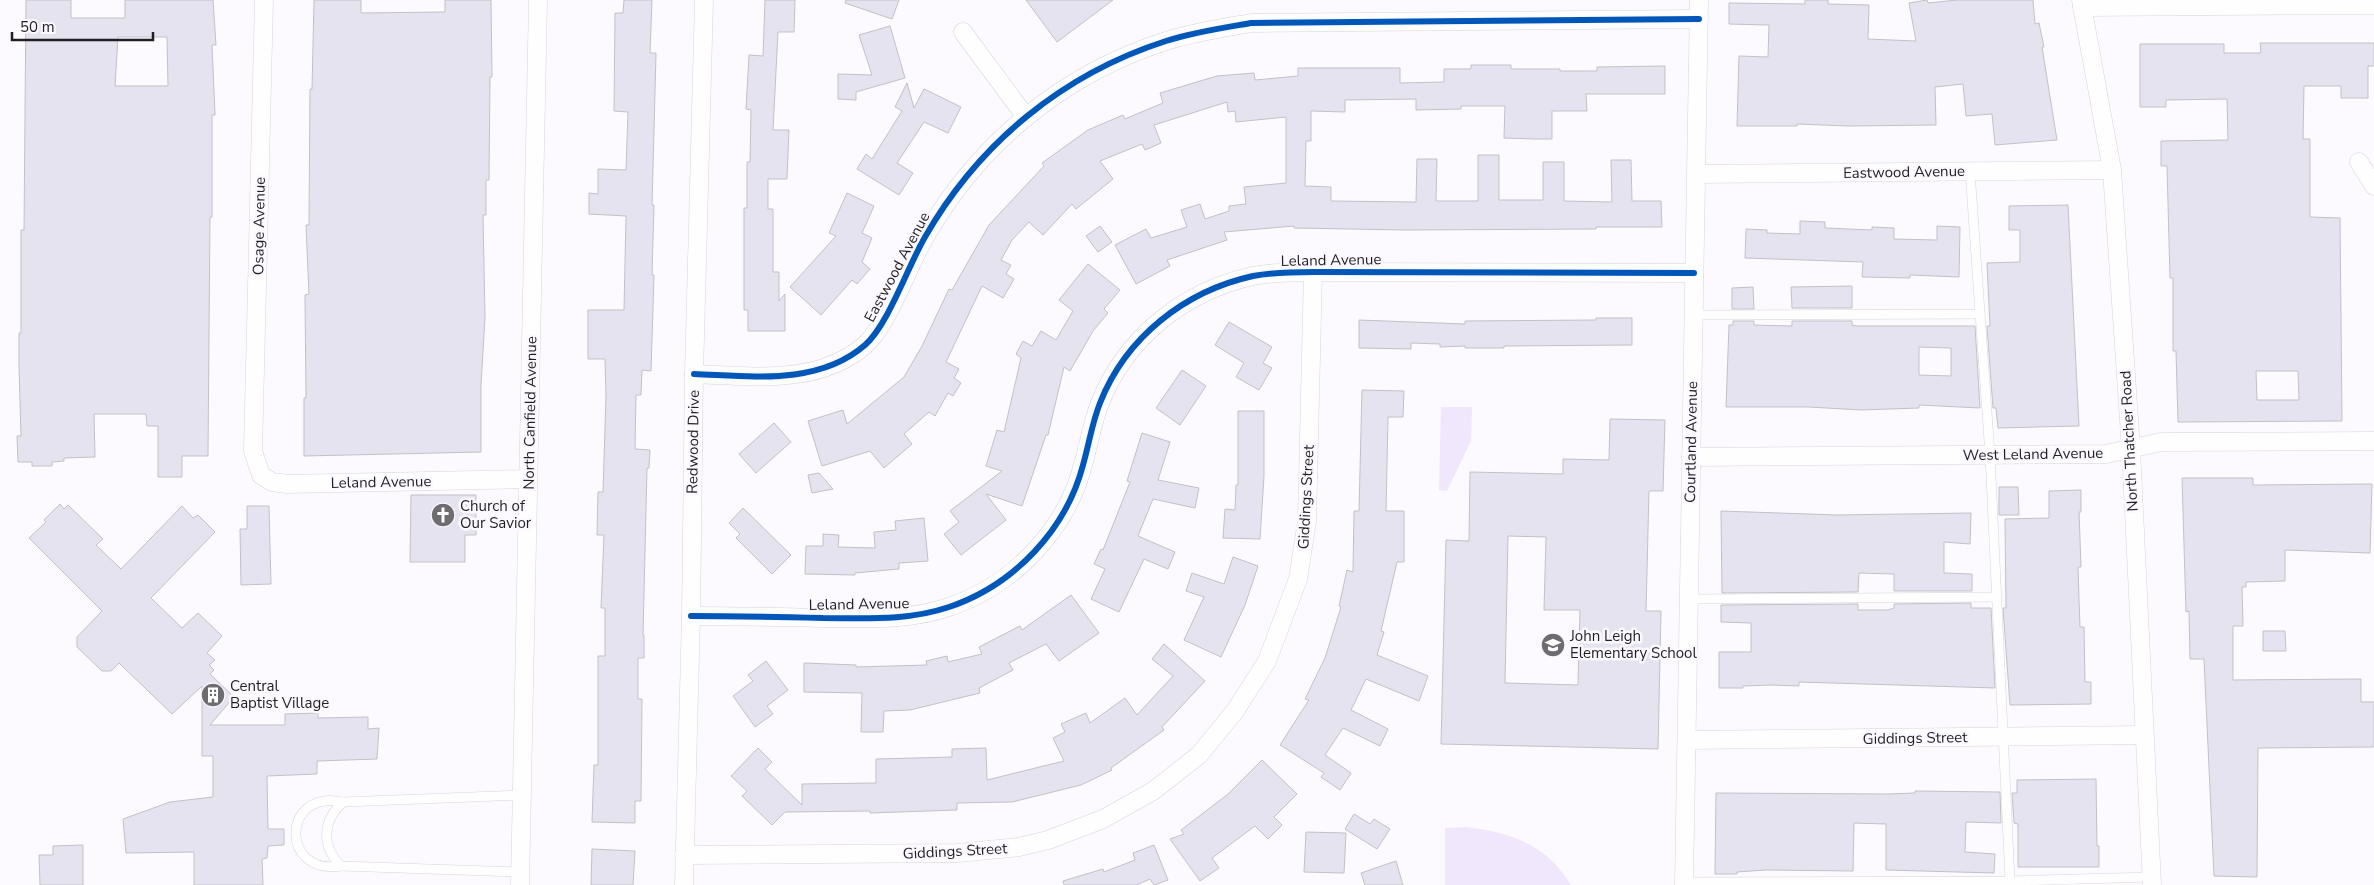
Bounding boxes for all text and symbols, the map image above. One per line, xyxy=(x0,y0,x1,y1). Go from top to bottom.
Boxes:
scale bar xyxy=(12,10,154,42)
text: 50 m xyxy=(20,17,55,37)
street label: Eastwood Avenue xyxy=(1843,161,1965,183)
street label: Osage Avenue xyxy=(248,177,270,275)
street label: Eastwood Avenue xyxy=(860,208,934,326)
street label: Leland Avenue xyxy=(1281,249,1381,271)
street label: North Canfield Avenue xyxy=(519,336,541,490)
street label: North Thatcher Road xyxy=(2115,370,2143,512)
street label: Courtland Avenue xyxy=(1680,381,1702,503)
street label: Redwood Drive xyxy=(682,390,704,494)
street label: Giddings Street xyxy=(1293,443,1319,550)
street label: West Leland Avenue xyxy=(1963,443,2103,465)
street label: Leland Avenue xyxy=(331,471,431,493)
place label: Church of Our Savior xyxy=(460,496,532,533)
church icon: Church of Our Savior xyxy=(430,502,456,528)
street label: Leland Avenue xyxy=(809,593,909,615)
place label: John Leigh Elementary School xyxy=(1569,626,1697,663)
school or university icon: John Leigh Elementary School xyxy=(1540,632,1566,658)
place label: Central Baptist Village xyxy=(230,676,329,713)
building icon: Central Baptist Village xyxy=(200,682,226,708)
street label: Giddings Street xyxy=(1863,727,1968,749)
street label: Giddings Street xyxy=(902,838,1009,864)

